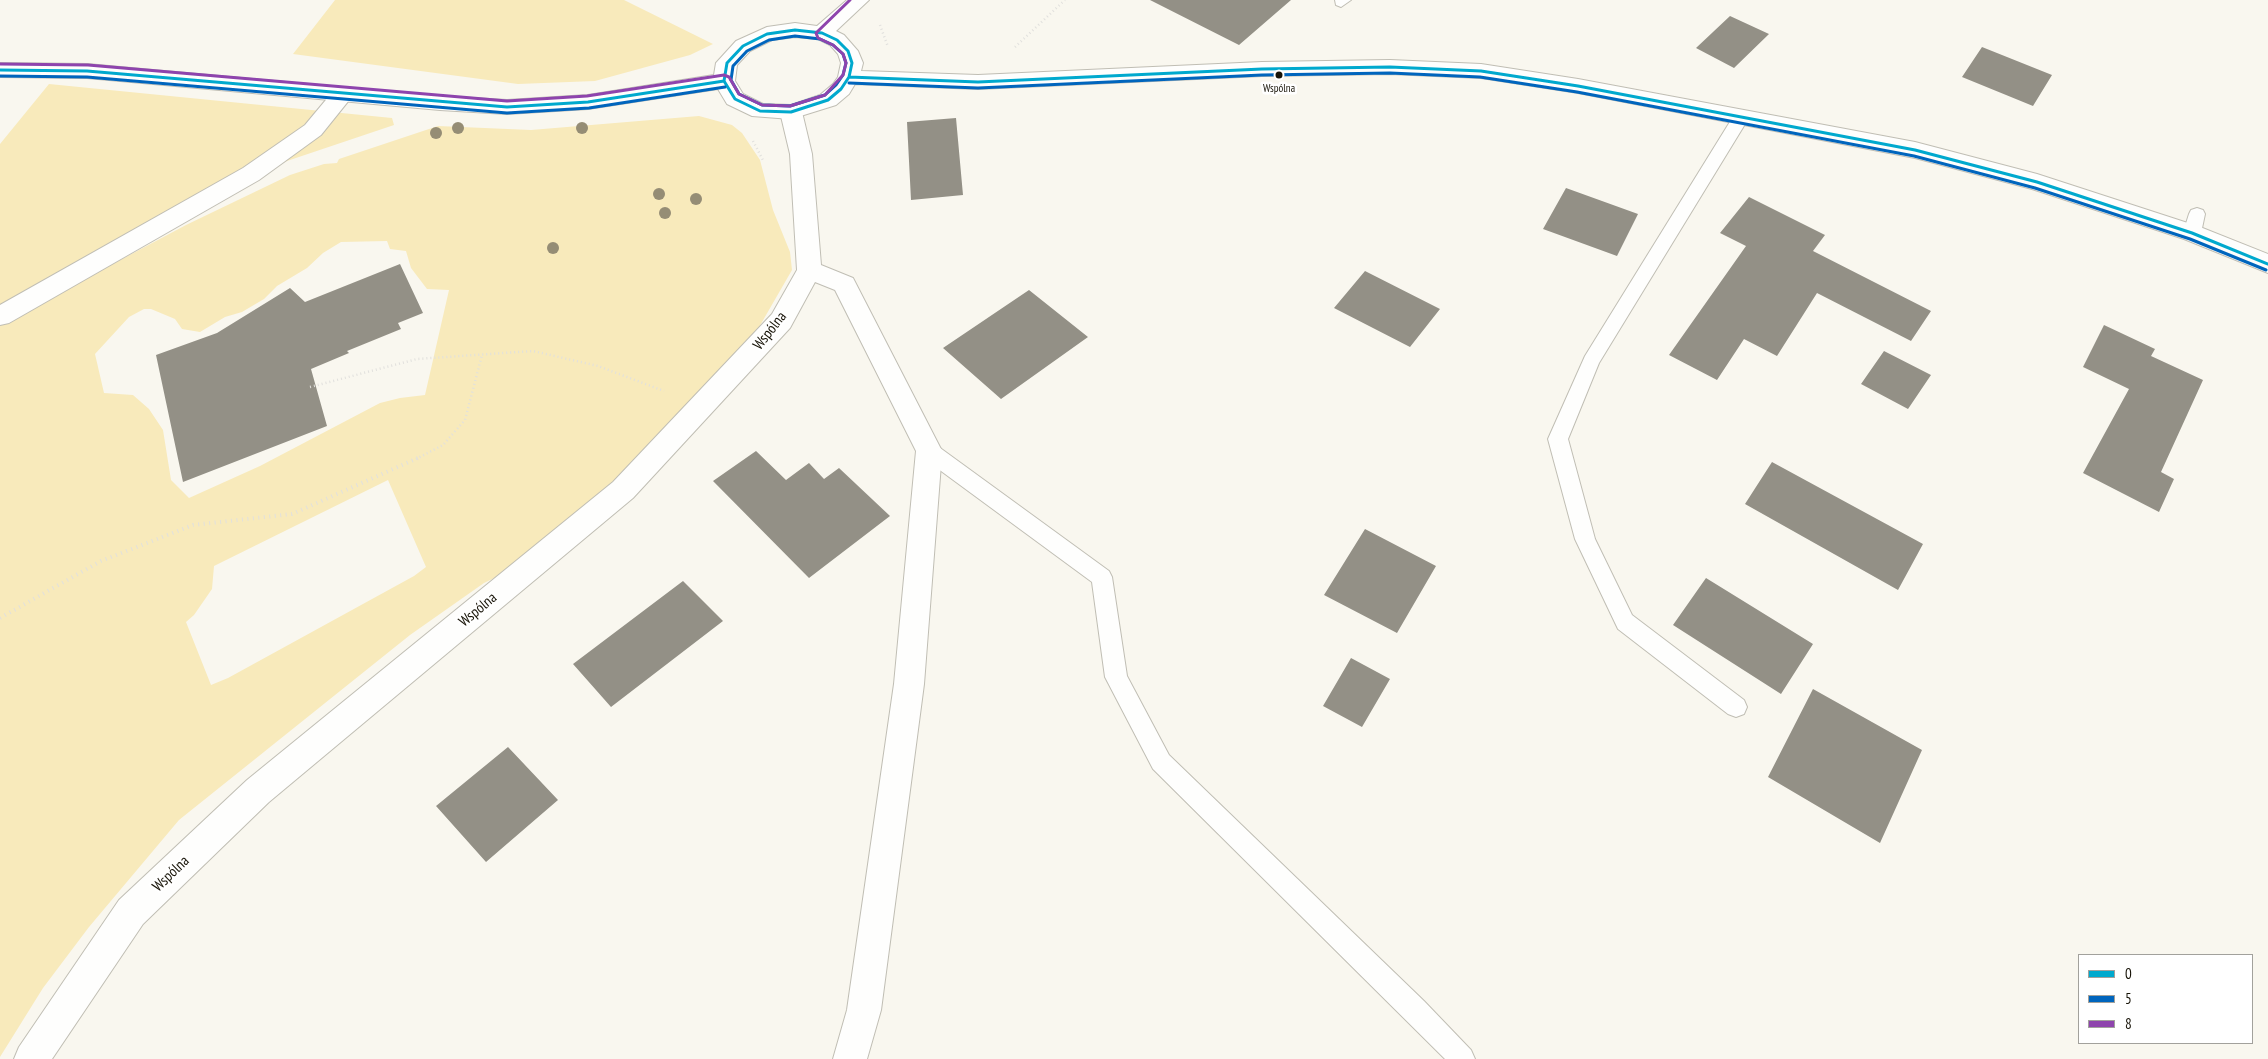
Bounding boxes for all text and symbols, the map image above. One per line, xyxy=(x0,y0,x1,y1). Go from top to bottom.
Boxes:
marker: Wspólna xyxy=(1274,70,1284,80)
place label: Wspólna xyxy=(1263,82,1295,96)
street label: Wspólna xyxy=(749,308,791,354)
street label: Wspólna xyxy=(455,589,501,631)
street label: Wspólna xyxy=(149,852,193,896)
legend xyxy=(2078,954,2253,1044)
text: 0 xyxy=(2125,964,2132,983)
text: 5 xyxy=(2125,989,2132,1008)
text: 8 xyxy=(2125,1014,2132,1033)

